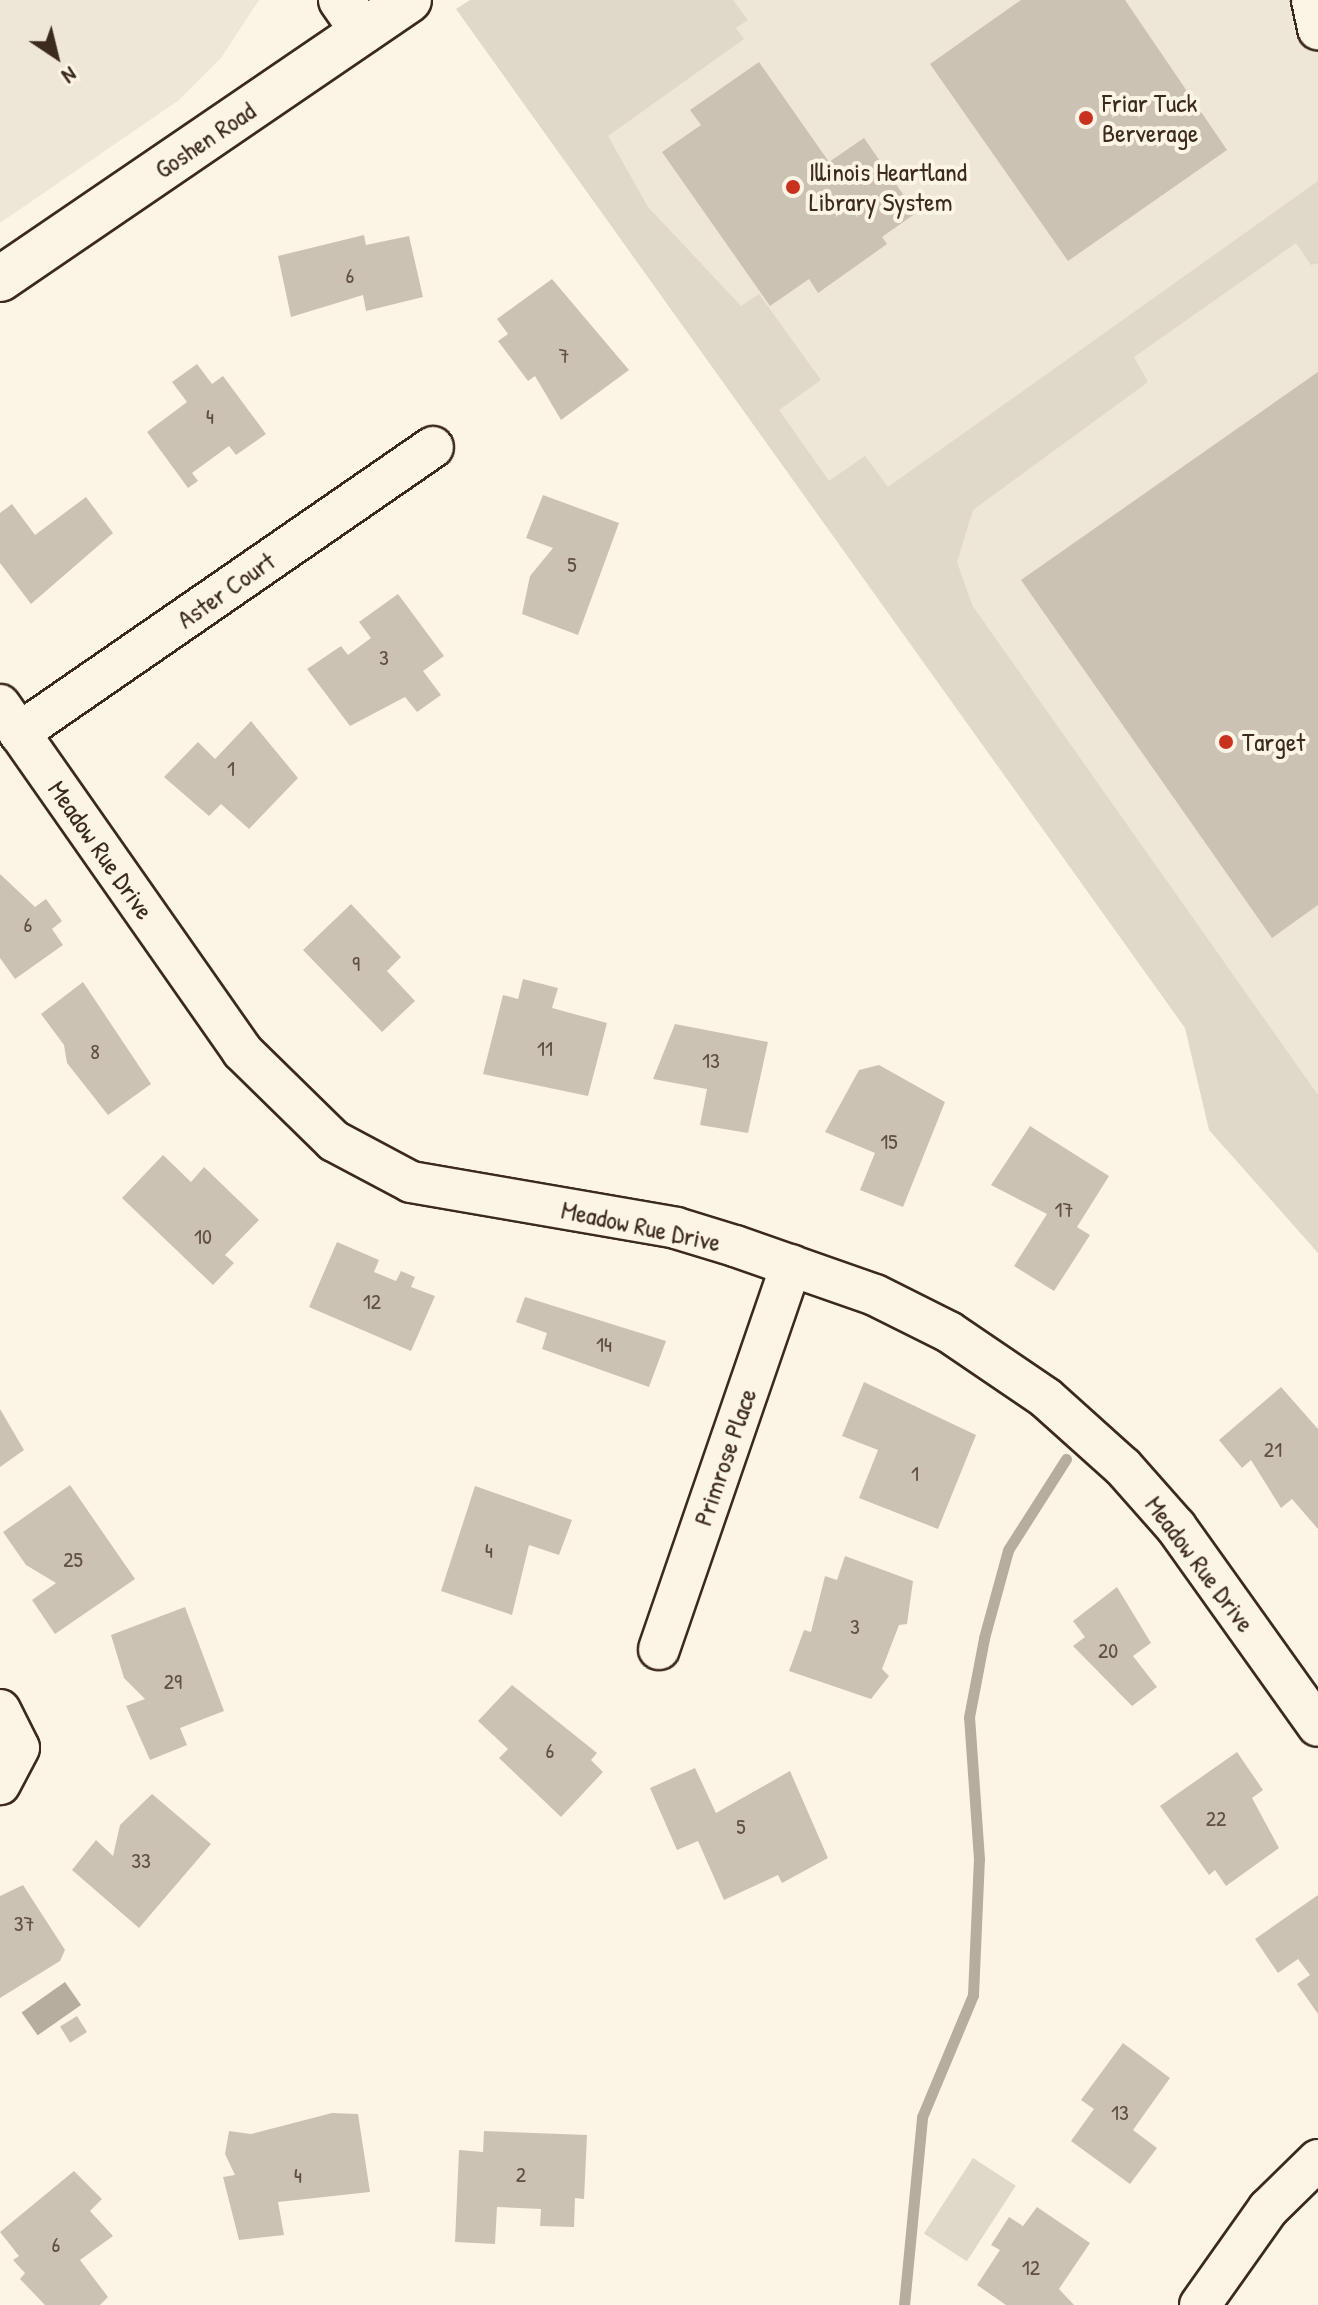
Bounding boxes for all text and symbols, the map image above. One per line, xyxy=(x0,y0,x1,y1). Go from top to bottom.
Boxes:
north arrow xyxy=(16,16,96,96)
text: N xyxy=(56,60,83,91)
place label: Friar Tuck Berverage xyxy=(1102,87,1198,148)
street label: Goshen Road xyxy=(149,95,261,185)
marker: Friar Tuck Berverage xyxy=(1077,109,1095,127)
place label: Illinois Heartland Library System xyxy=(809,156,967,218)
marker: Illinois Heartland Library System xyxy=(784,178,802,196)
house number: 6 xyxy=(346,263,354,289)
house number: 7 xyxy=(559,343,569,369)
house number: 4 xyxy=(206,404,214,430)
street label: Aster Court xyxy=(171,545,281,635)
house number: 5 xyxy=(567,552,577,578)
house number: 3 xyxy=(379,645,389,671)
place label: Target xyxy=(1242,726,1305,758)
marker: Target xyxy=(1217,733,1235,751)
house number: 1 xyxy=(227,756,235,782)
street label: Meadow Rue Drive xyxy=(42,775,160,925)
house number: 6 xyxy=(24,912,32,938)
house number: 9 xyxy=(352,951,360,977)
house number: 11 xyxy=(537,1036,553,1062)
house number: 8 xyxy=(90,1039,100,1065)
house number: 13 xyxy=(702,1048,720,1074)
house number: 15 xyxy=(880,1129,898,1155)
street label: Meadow Rue Drive xyxy=(558,1194,724,1258)
house number: 17 xyxy=(1055,1197,1073,1223)
house number: 10 xyxy=(194,1224,212,1250)
house number: 12 xyxy=(363,1289,381,1315)
house number: 14 xyxy=(596,1332,612,1358)
street label: Primrose Place xyxy=(687,1384,763,1530)
house number: 21 xyxy=(1264,1437,1282,1463)
house number: 1 xyxy=(911,1461,919,1487)
street label: Meadow Rue Drive xyxy=(1139,1490,1261,1638)
house number: 4 xyxy=(485,1538,493,1564)
house number: 25 xyxy=(63,1547,83,1573)
house number: 3 xyxy=(850,1614,860,1640)
house number: 20 xyxy=(1098,1638,1118,1664)
house number: 29 xyxy=(164,1669,182,1695)
house number: 6 xyxy=(546,1738,554,1764)
house number: 22 xyxy=(1206,1806,1226,1832)
house number: 5 xyxy=(736,1814,746,1840)
house number: 33 xyxy=(131,1848,151,1874)
house number: 37 xyxy=(14,1911,34,1937)
house number: 13 xyxy=(1111,2100,1129,2126)
house number: 2 xyxy=(516,2162,526,2188)
house number: 4 xyxy=(294,2163,302,2189)
house number: 6 xyxy=(52,2232,60,2258)
house number: 12 xyxy=(1022,2255,1040,2281)

